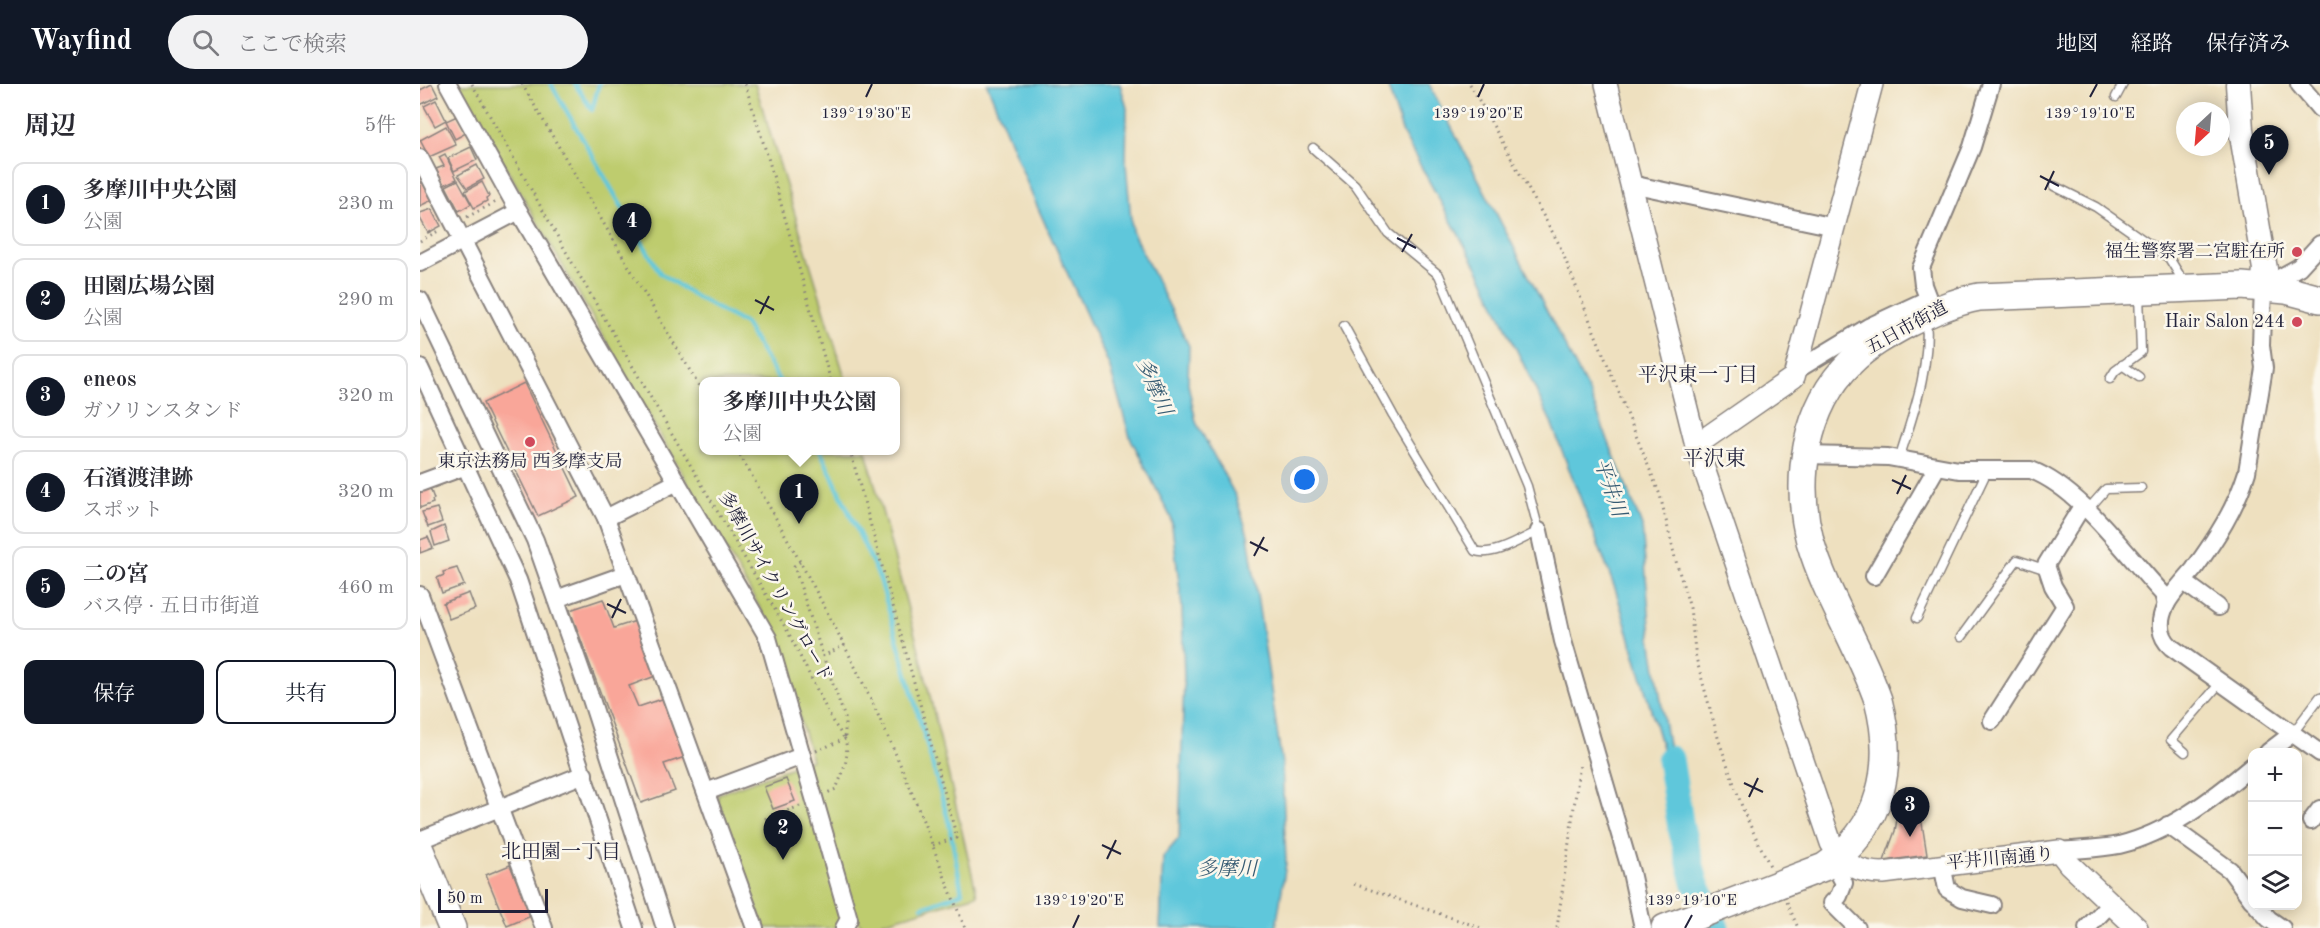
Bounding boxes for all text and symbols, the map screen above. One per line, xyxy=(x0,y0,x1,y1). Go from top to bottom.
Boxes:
search box xyxy=(168,15,588,69)
icon: search xyxy=(189,26,222,59)
text: Wayfind xyxy=(30,28,132,56)
text: ここで検索 xyxy=(237,34,347,56)
text: 地図 xyxy=(2056,34,2098,55)
text: 経路 xyxy=(2131,34,2173,55)
text: 保存済み xyxy=(2206,34,2290,55)
north arrow xyxy=(2176,102,2230,156)
text: 139°19'30"E xyxy=(821,107,911,122)
text: 139°19'20"E xyxy=(1433,107,1523,122)
text: 139°19'10"E xyxy=(2045,107,2135,122)
text: 周辺 xyxy=(24,114,76,140)
text: 5件 xyxy=(364,116,396,136)
pin: 5 xyxy=(2250,126,2288,175)
text: 多摩川中央公園 xyxy=(83,180,237,202)
text: 1 xyxy=(40,194,51,214)
text: 230 m xyxy=(338,194,394,214)
pin: 4 xyxy=(612,204,652,253)
text: 公園 xyxy=(83,213,123,233)
place label: 福生警察署二宮駐在所 xyxy=(2105,241,2285,261)
marker: 福生警察署二宮駐在所 xyxy=(2290,245,2304,259)
text: 田園広場公園 xyxy=(83,276,215,298)
text: 2 xyxy=(40,290,51,310)
text: 290 m xyxy=(338,290,394,310)
street label: 五日市街道 xyxy=(1862,297,1951,358)
text: 公園 xyxy=(83,309,123,329)
place label: Hair Salon 244 xyxy=(2165,313,2285,331)
marker: Hair Salon 244 xyxy=(2290,315,2304,329)
water label: 多摩川 xyxy=(1132,355,1177,420)
district label: 平沢東一丁目 xyxy=(1638,364,1758,386)
text: eneos xyxy=(83,369,137,391)
popup xyxy=(699,377,900,455)
text: 3 xyxy=(40,386,51,406)
text: 320 m xyxy=(338,386,394,406)
text: 多摩川中央公園 xyxy=(722,392,877,414)
text: ガソリンスタンド xyxy=(83,402,242,422)
text: 公園 xyxy=(722,425,762,445)
marker: 東京法務局 西多摩支局 xyxy=(523,435,537,449)
district label: 平沢東 xyxy=(1683,447,1746,470)
place label: 東京法務局 西多摩支局 xyxy=(437,451,623,471)
water label: 平井川 xyxy=(1590,456,1631,522)
your location xyxy=(1290,465,1319,494)
text: 石濱渡津跡 xyxy=(83,468,193,490)
pin: 1 xyxy=(780,474,818,524)
text: 4 xyxy=(40,482,51,502)
text: 320 m xyxy=(338,482,394,502)
street label: 多摩川サイクリングロード xyxy=(715,488,837,685)
text: スポット xyxy=(83,501,163,521)
text: 二の宮 xyxy=(83,564,149,586)
text: 5 xyxy=(40,578,51,598)
text: 460 m xyxy=(338,578,394,598)
text: バス停 · 五日市街道 xyxy=(83,597,260,617)
button: 保存 xyxy=(24,660,204,724)
button: 共有 xyxy=(216,660,396,724)
map controls xyxy=(2248,748,2302,910)
button: + xyxy=(2248,748,2302,802)
pin: 3 xyxy=(1890,788,1930,837)
button: − xyxy=(2248,802,2302,856)
pin: 2 xyxy=(764,810,802,860)
district label: 北田園一丁目 xyxy=(501,841,621,863)
street label: 平井川南通り xyxy=(1945,843,2055,873)
button: layers xyxy=(2248,856,2302,910)
water label: 多摩川 xyxy=(1197,858,1259,880)
scale bar xyxy=(438,886,548,914)
text: 50 m xyxy=(447,891,483,907)
text: 139°19'20"E xyxy=(1034,894,1124,909)
text: 139°19'10"E xyxy=(1647,894,1737,909)

